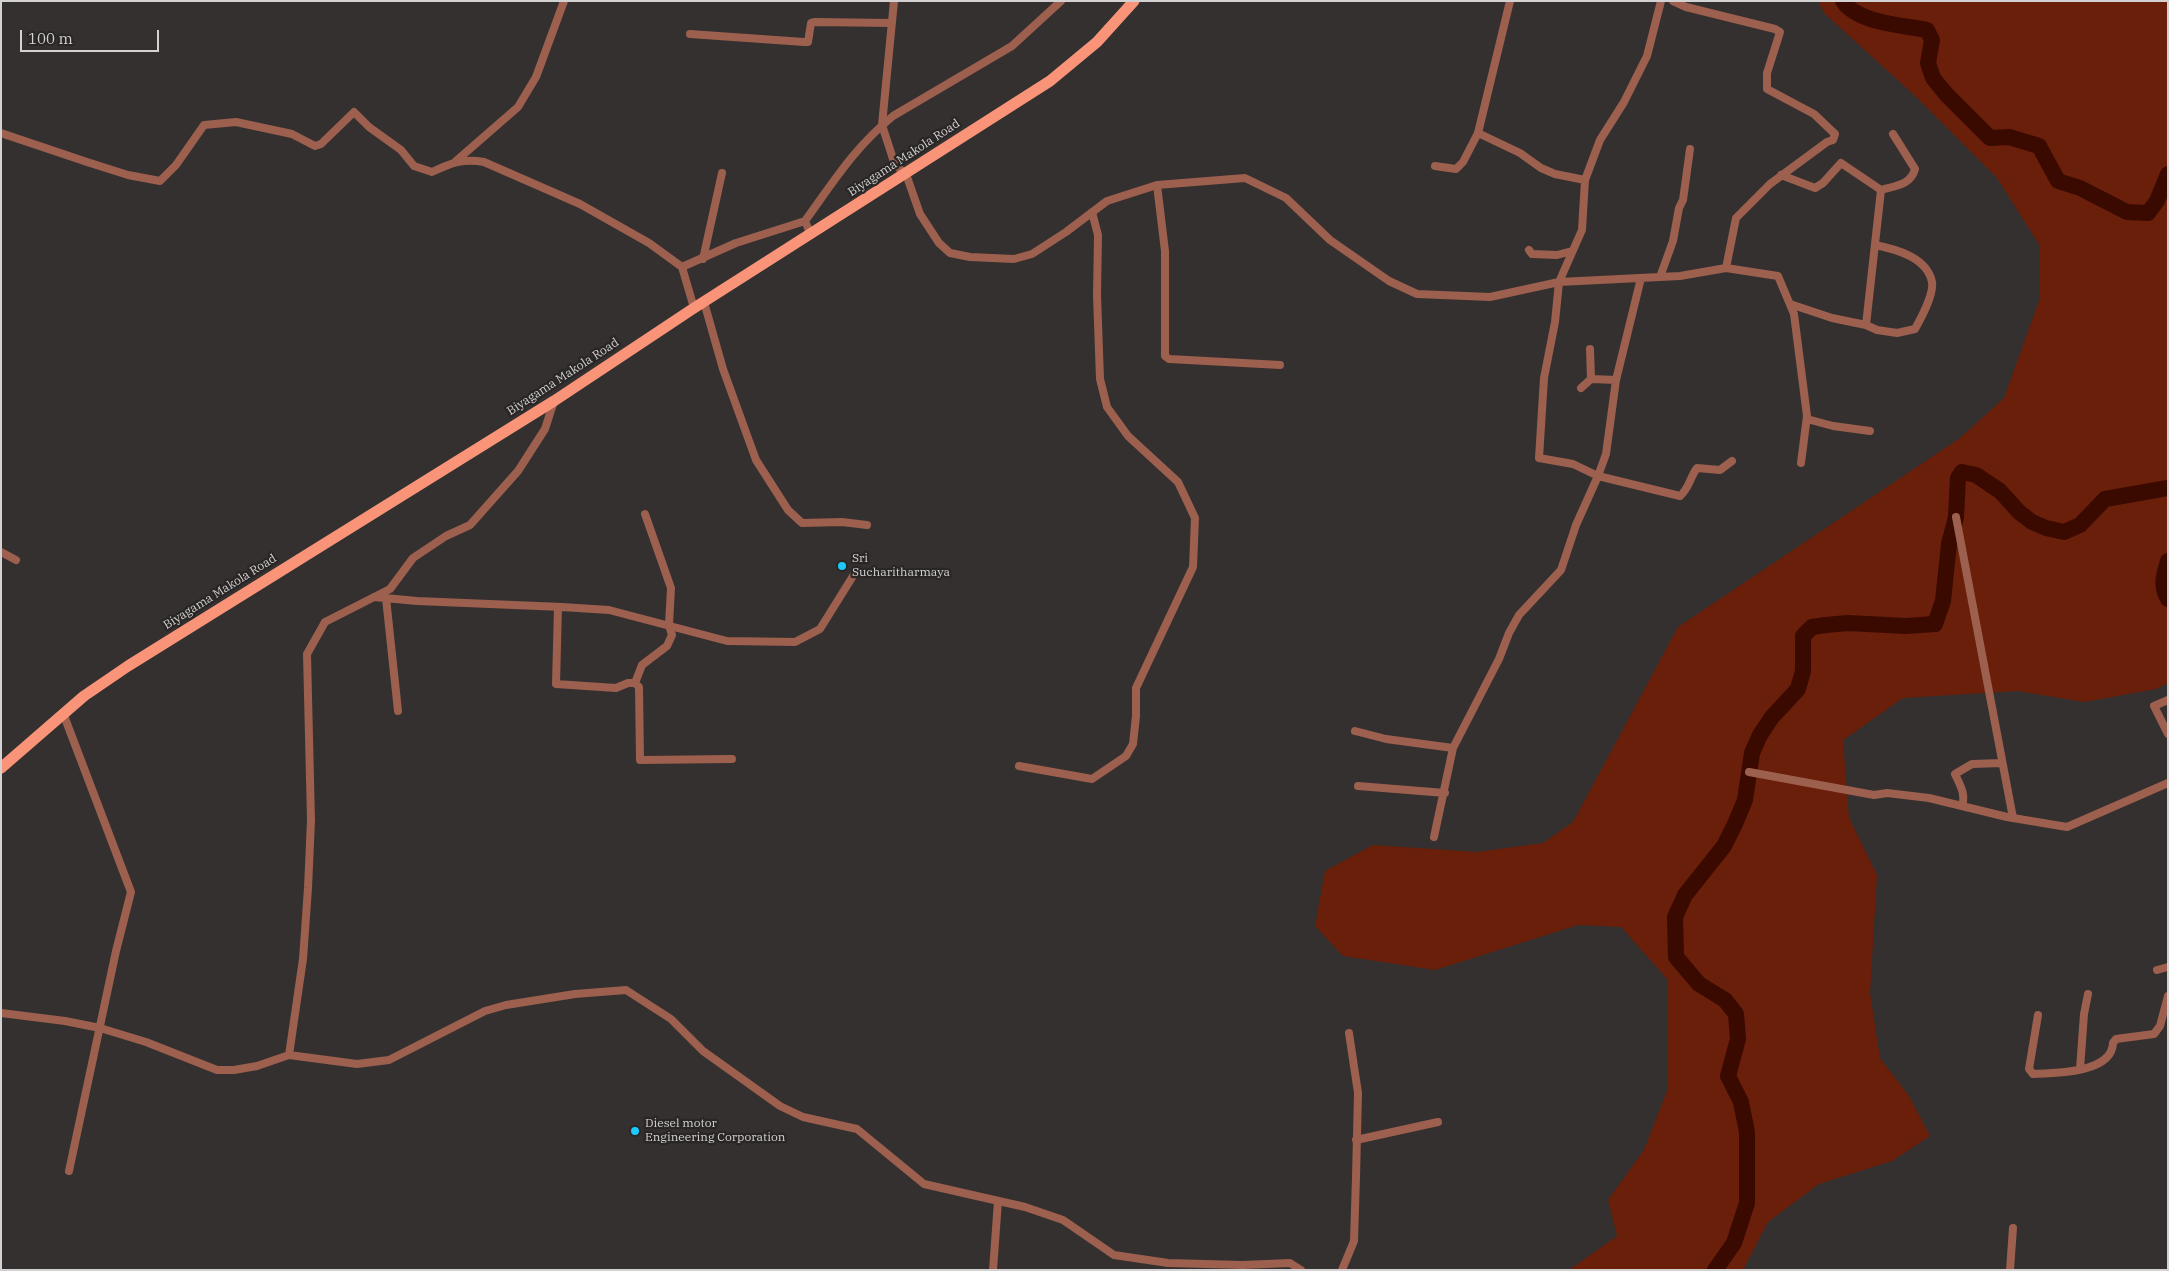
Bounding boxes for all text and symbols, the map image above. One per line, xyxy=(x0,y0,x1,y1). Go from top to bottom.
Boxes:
scale bar xyxy=(22,20,161,52)
text: 100 m xyxy=(28,29,73,48)
street label: Biyagama Makola Road xyxy=(845,116,963,200)
street label: Biyagama Makola Road xyxy=(504,335,622,419)
street label: Biyagama Makola Road xyxy=(161,551,279,633)
place label: Sri Sucharitharmaya xyxy=(852,552,950,580)
marker: Sri Sucharitharmaya xyxy=(836,560,848,572)
place label: Diesel motor Engineering Corporation xyxy=(645,1117,785,1145)
marker: Diesel motor Engineering Corporation xyxy=(629,1125,641,1137)

